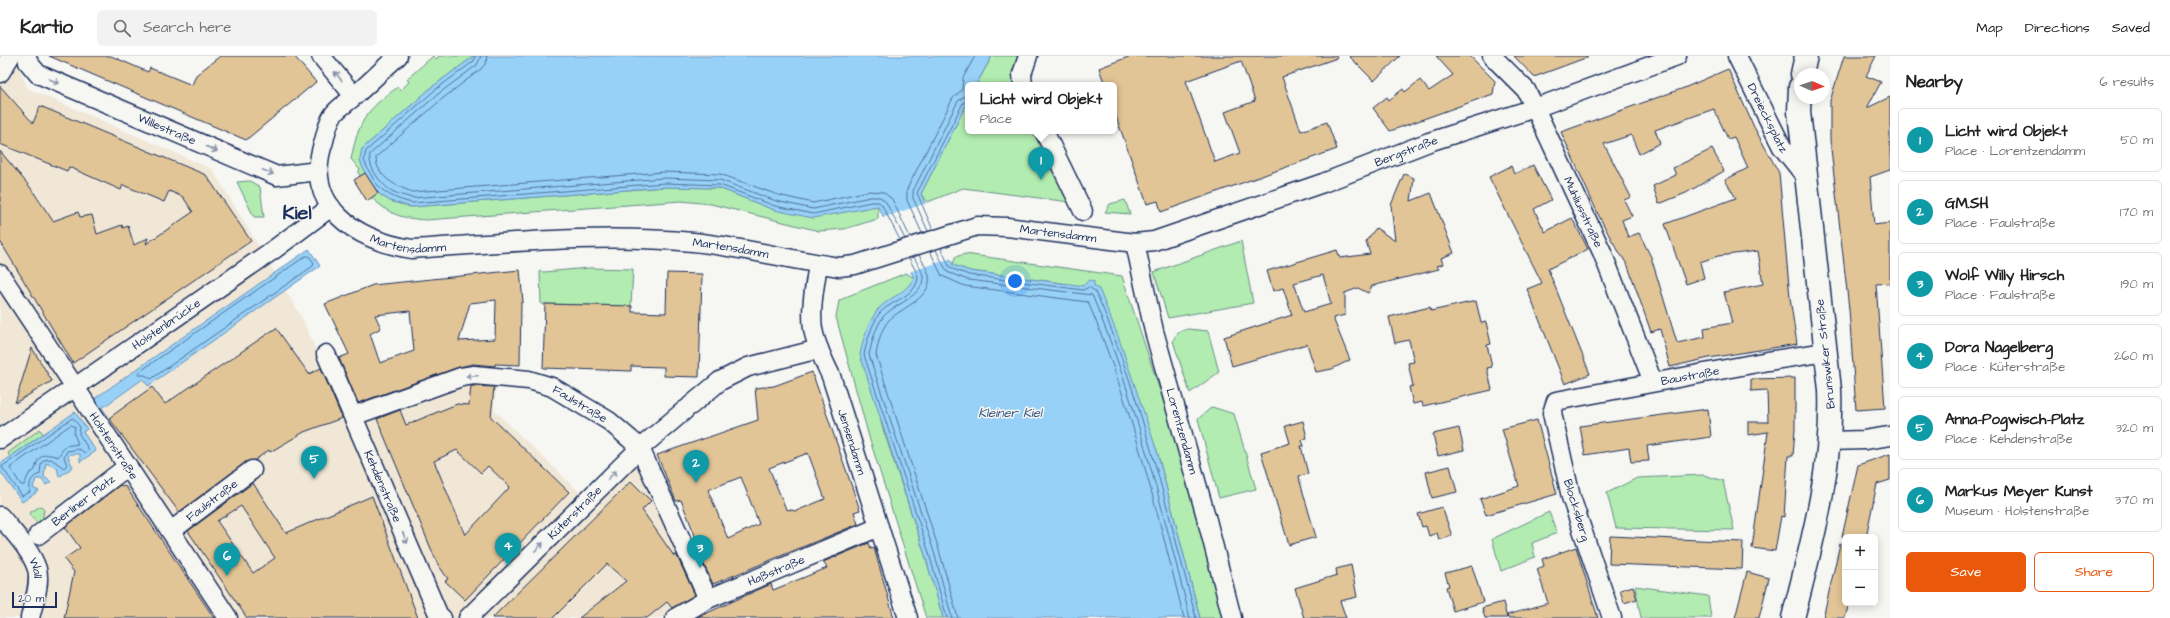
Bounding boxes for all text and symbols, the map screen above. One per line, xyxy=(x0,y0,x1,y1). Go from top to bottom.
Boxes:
search box xyxy=(97,10,377,46)
text: Kartio xyxy=(20,14,73,41)
icon: search xyxy=(111,17,133,39)
text: Search here xyxy=(143,17,231,38)
text: Map xyxy=(1976,18,2003,38)
text: Directions xyxy=(2025,18,2090,38)
text: Saved xyxy=(2112,18,2150,38)
north arrow xyxy=(1794,68,1830,104)
one-way arrow xyxy=(333,70,342,81)
text: Nearby xyxy=(1906,70,1963,94)
text: 6 results xyxy=(2099,73,2154,91)
one-way arrow xyxy=(48,77,60,85)
street label: Dreiecksplatz xyxy=(1743,80,1792,157)
popup xyxy=(965,82,1117,134)
text: Licht wird Objekt xyxy=(980,89,1102,110)
street label: Willestraße xyxy=(135,110,199,150)
text: Place xyxy=(980,110,1012,128)
text: Licht wird Objekt xyxy=(1945,121,2068,142)
text: 1 xyxy=(1919,131,1921,149)
text: 50 m xyxy=(2120,131,2153,149)
street label: Bergstraße xyxy=(1372,132,1440,171)
text: Place · Lorentzendamm xyxy=(1945,142,2085,160)
one-way arrow xyxy=(206,146,218,153)
pin: 1 xyxy=(1028,147,1054,180)
one-way arrow xyxy=(261,169,273,176)
street label: Muhliusstraße xyxy=(1559,174,1607,251)
text: GM.SH xyxy=(1945,193,1989,214)
district label: Kiel xyxy=(282,199,312,227)
text: 2 xyxy=(1916,203,1924,221)
text: 170 m xyxy=(2120,203,2153,221)
text: Place · Faulstraße xyxy=(1945,214,2056,232)
street label: Martensdamm xyxy=(1019,221,1098,247)
street label: Martensdamm xyxy=(367,230,447,258)
street label: Martensdamm xyxy=(692,234,771,263)
text: Wolf Willy Hirsch xyxy=(1945,265,2064,286)
your location xyxy=(1005,271,1025,291)
text: 3 xyxy=(1917,275,1923,293)
text: 190 m xyxy=(2120,275,2153,293)
text: Place · Faulstraße xyxy=(1945,286,2056,304)
street label: Holstenbrücke xyxy=(129,294,205,354)
street label: Brunswiker Straße xyxy=(1811,298,1840,410)
text: Dora Nagelberg xyxy=(1945,337,2053,358)
text: 4 xyxy=(1916,347,1924,365)
text: 260 m xyxy=(2114,347,2153,365)
text: Place · Küterstraße xyxy=(1945,358,2065,376)
street label: Baustraße xyxy=(1659,362,1721,390)
one-way arrow xyxy=(466,372,479,379)
street label: Faulstraße xyxy=(549,381,611,427)
street label: Lorentzendamm xyxy=(1161,386,1202,477)
water label: Kleiner Kiel xyxy=(978,404,1044,422)
street label: Jensendamm xyxy=(833,407,870,478)
street label: Holstenstraße xyxy=(85,409,142,484)
text: Anna-Pogwisch-Platz xyxy=(1945,409,2084,430)
text: 5 xyxy=(1915,419,1925,437)
text: 320 m xyxy=(2115,419,2153,437)
text: Place · Kehdenstraße xyxy=(1945,430,2073,448)
pin: 5 xyxy=(301,446,327,479)
street label: Kehdenstraße xyxy=(360,448,406,526)
pin: 2 xyxy=(683,450,709,483)
one-way arrow xyxy=(607,470,617,480)
street label: Berliner Platz xyxy=(48,471,119,531)
street label: Faulstraße xyxy=(183,475,242,526)
street label: Blocksberg xyxy=(1558,477,1594,544)
text: Markus Meyer Kunst xyxy=(1945,481,2093,502)
street label: Küterstraße xyxy=(544,482,606,544)
text: 6 xyxy=(1916,491,1924,509)
text: 370 m xyxy=(2115,491,2153,509)
text: Museum · Holstenstraße xyxy=(1945,502,2089,520)
one-way arrow xyxy=(402,532,409,544)
pin: 4 xyxy=(495,533,521,566)
map controls xyxy=(1842,534,1878,606)
button: + xyxy=(1842,534,1878,570)
pin: 3 xyxy=(687,535,713,568)
one-way arrow xyxy=(534,542,544,552)
pin: 6 xyxy=(214,543,240,576)
street label: Haßstraße xyxy=(745,551,808,590)
button: Save xyxy=(1906,552,2026,592)
button: Share xyxy=(2034,552,2154,592)
street label: Wall xyxy=(24,555,46,579)
button: − xyxy=(1842,570,1878,606)
scale bar xyxy=(12,590,57,609)
text: 20 m xyxy=(18,591,44,606)

